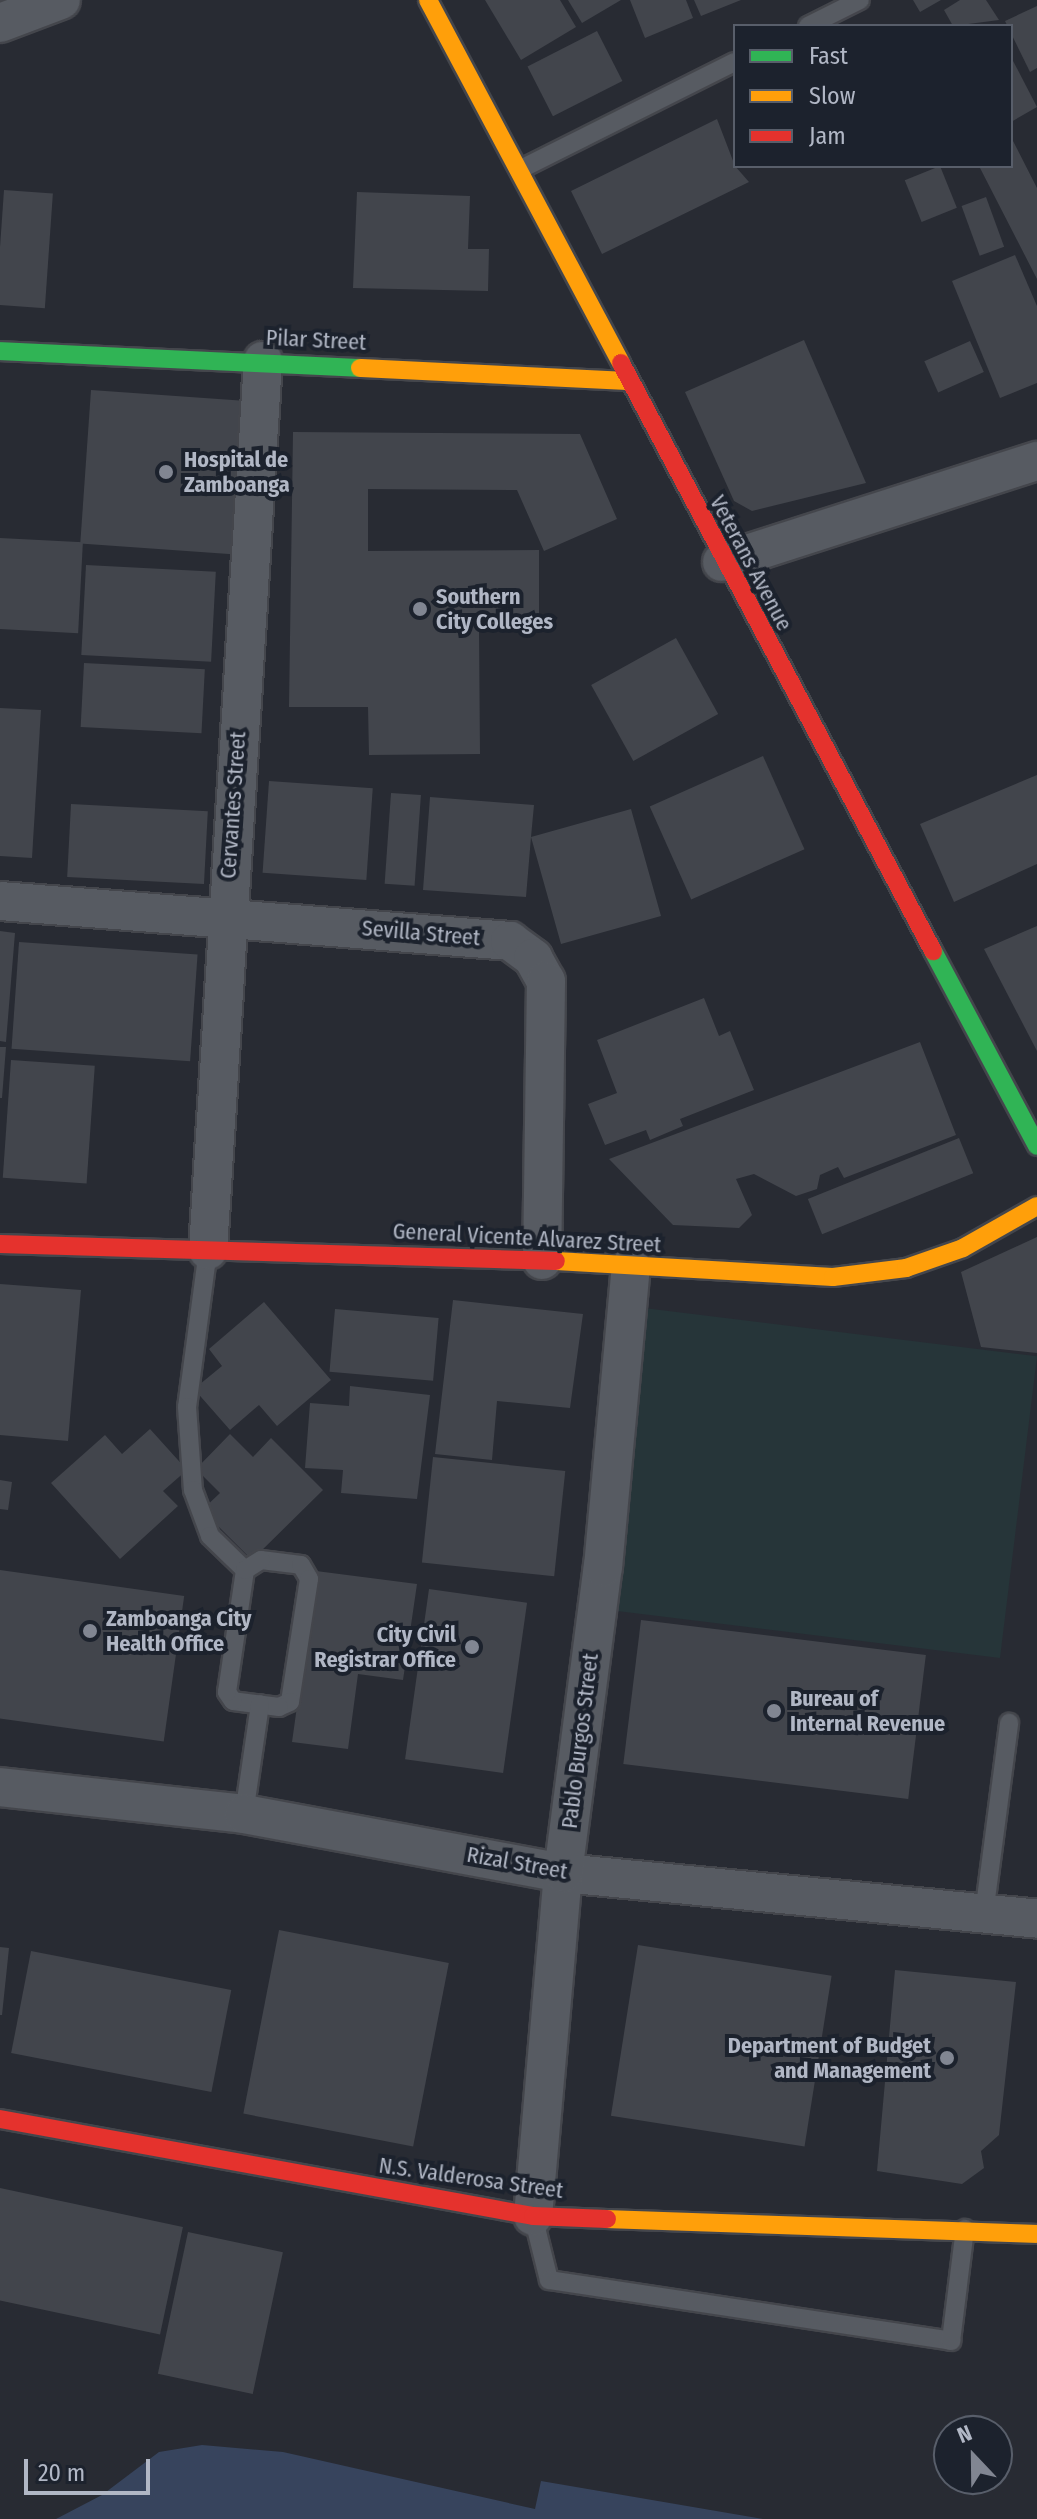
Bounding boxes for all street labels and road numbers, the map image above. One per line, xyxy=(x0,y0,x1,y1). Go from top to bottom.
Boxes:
street label: Pilar Street xyxy=(265,324,367,356)
street label: Veterans Avenue xyxy=(704,491,798,635)
street label: Cervantes Street xyxy=(215,730,251,880)
street label: Sevilla Street xyxy=(361,915,481,951)
street label: General Vicente Alvarez Street xyxy=(392,1218,662,1258)
street label: Pablo Burgos Street xyxy=(556,1652,604,1830)
street label: Rizal Street xyxy=(465,1841,569,1885)
street label: N.S. Valderosa Street xyxy=(377,2152,565,2204)

